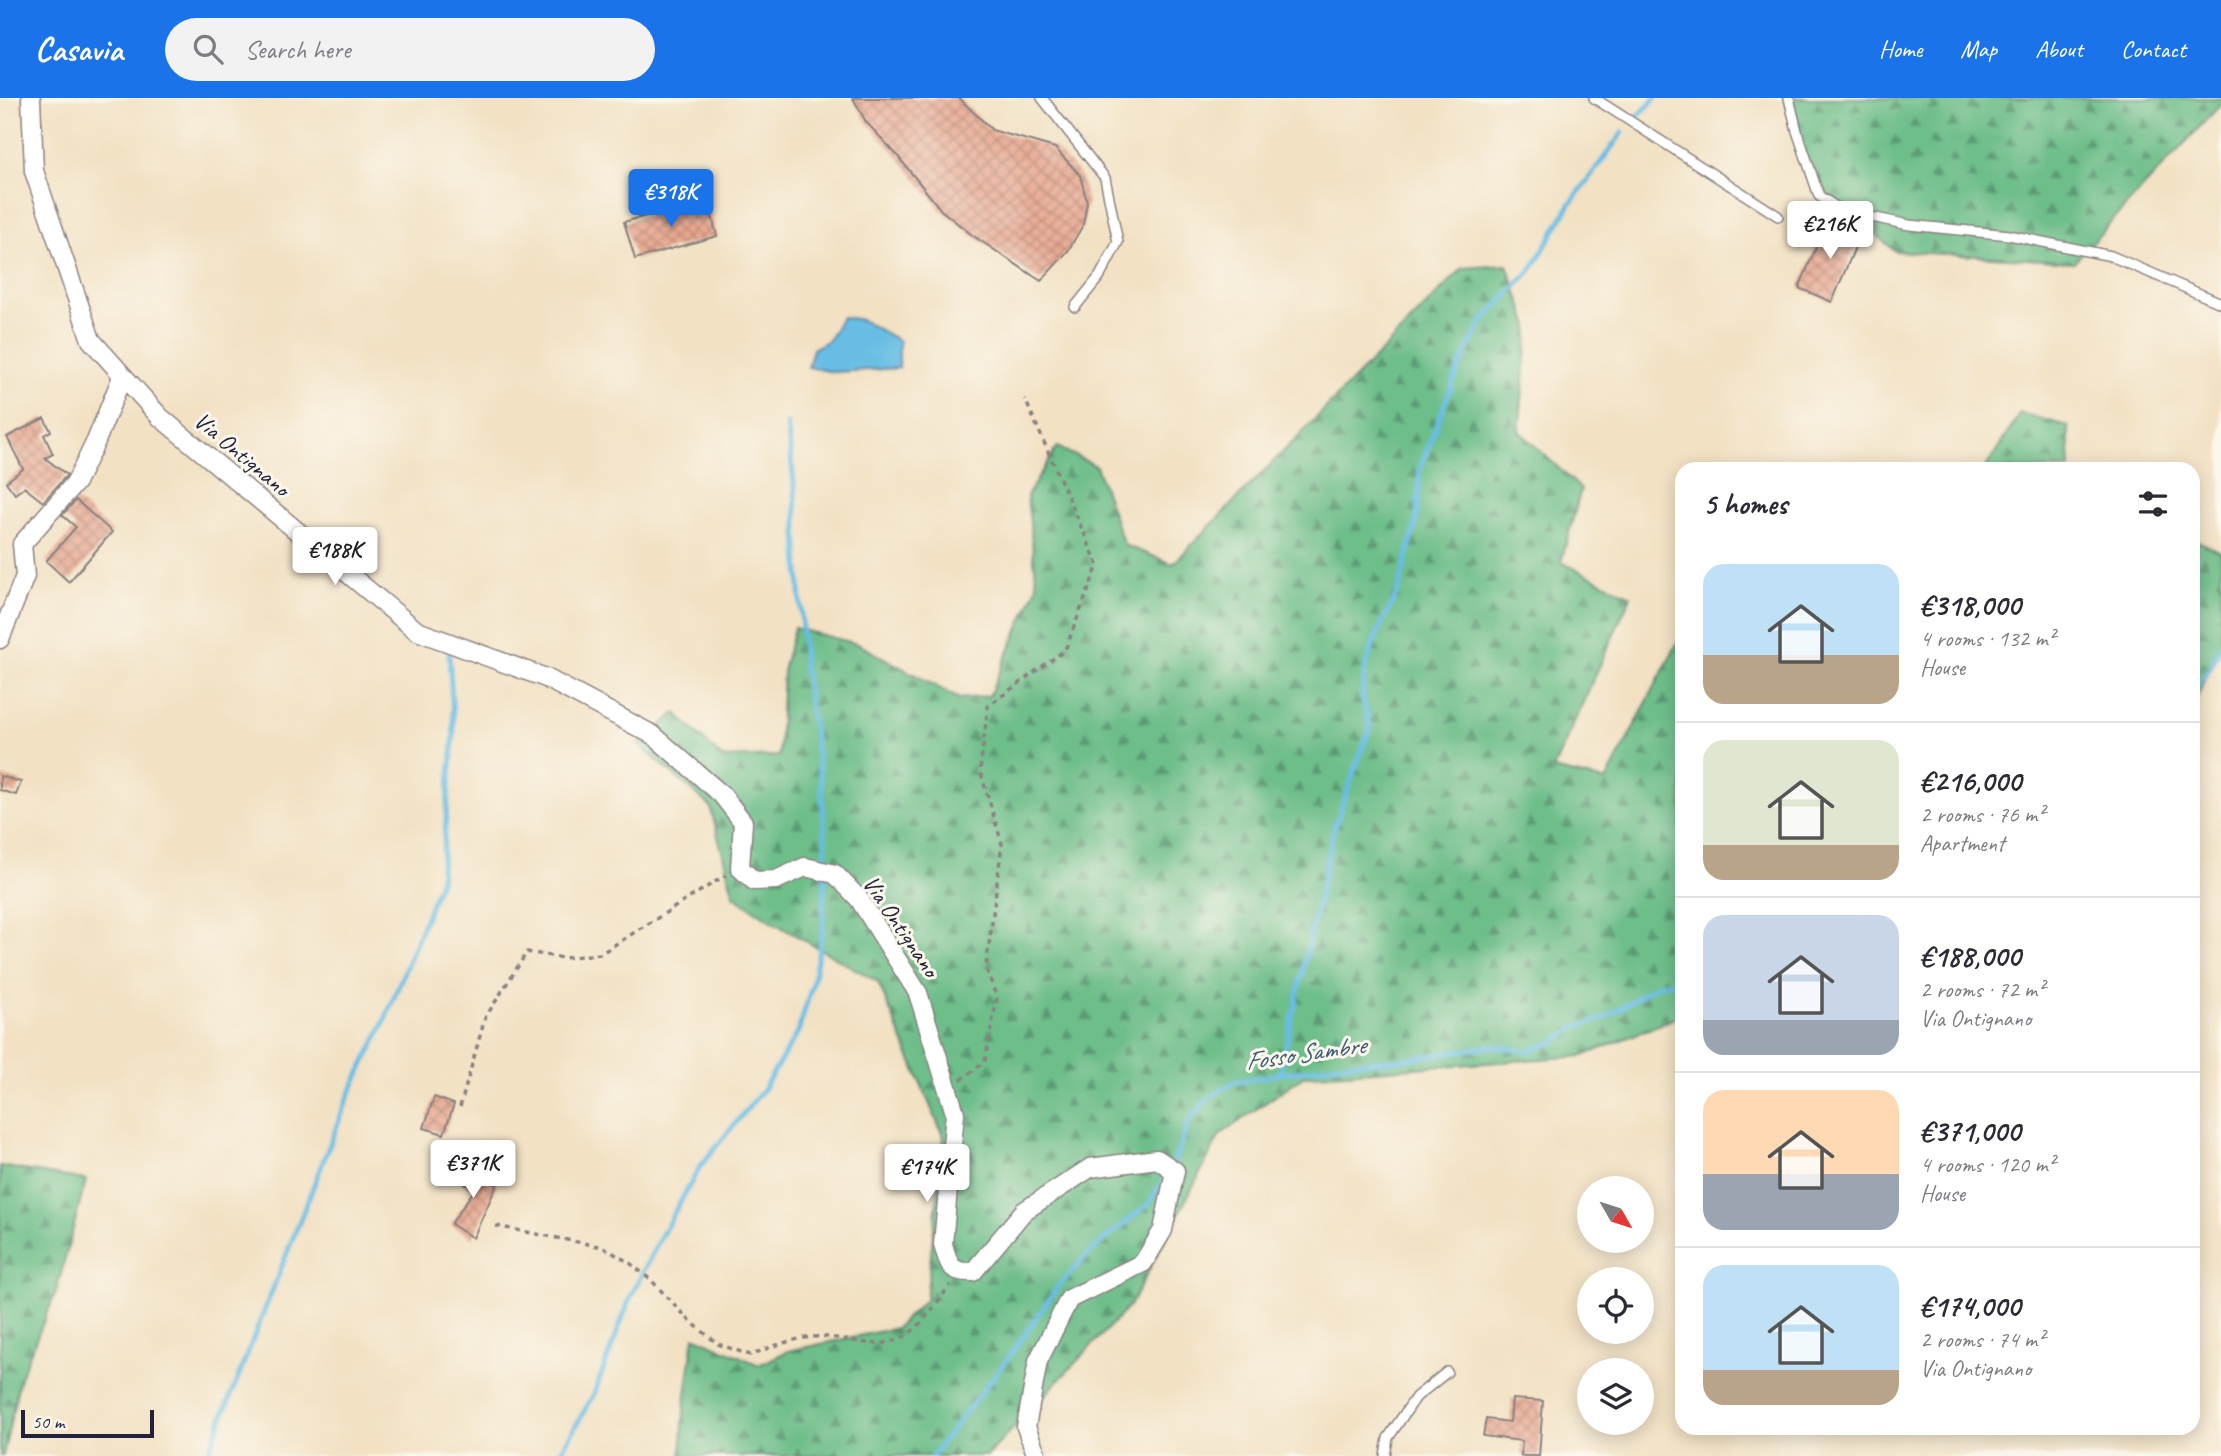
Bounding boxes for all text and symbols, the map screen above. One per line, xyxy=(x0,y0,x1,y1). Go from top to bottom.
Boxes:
search box xyxy=(165,18,655,81)
text: Casavia xyxy=(35,28,123,70)
icon: search xyxy=(189,30,227,68)
text: Search here xyxy=(245,33,351,66)
text: Home xyxy=(1879,34,1922,64)
text: Map xyxy=(1960,34,1997,64)
text: About xyxy=(2035,34,2083,64)
text: Contact xyxy=(2121,34,2186,64)
pin: €318K xyxy=(622,170,720,229)
text: €318K xyxy=(644,177,698,206)
pin: €216K xyxy=(1781,202,1879,261)
text: €216K xyxy=(1803,209,1857,238)
street label: Via Ontignano xyxy=(188,405,298,504)
text: 5 homes xyxy=(1703,485,1787,523)
icon: filters xyxy=(2134,485,2172,523)
pin: €188K xyxy=(286,528,384,587)
text: €188K xyxy=(308,535,362,564)
text: €318,000 xyxy=(1920,586,2020,624)
icon: home xyxy=(1759,592,1843,676)
text: 4 rooms · 132 m² xyxy=(1920,624,2055,653)
text: House xyxy=(1920,653,1965,682)
text: €216,000 xyxy=(1920,762,2021,800)
icon: home xyxy=(1759,768,1843,852)
text: 2 rooms · 76 m² xyxy=(1920,800,2044,829)
text: Apartment xyxy=(1920,829,2005,858)
street label: Via Ontignano xyxy=(856,870,947,985)
text: €188,000 xyxy=(1920,937,2020,975)
icon: home xyxy=(1759,943,1843,1027)
text: 2 rooms · 72 m² xyxy=(1920,975,2044,1004)
text: Via Ontignano xyxy=(1920,1004,2031,1033)
water label: Fosso Sambre xyxy=(1243,1028,1372,1078)
text: €371,000 xyxy=(1920,1112,2020,1150)
icon: home xyxy=(1759,1118,1843,1202)
pin: €371K xyxy=(424,1140,522,1200)
pin: €174K xyxy=(878,1144,976,1204)
text: €371K xyxy=(447,1148,500,1177)
text: 4 rooms · 120 m² xyxy=(1920,1150,2055,1179)
text: €174K xyxy=(901,1152,954,1181)
north arrow xyxy=(1577,1176,1654,1253)
map controls xyxy=(1577,1176,1654,1435)
text: House xyxy=(1920,1179,1965,1208)
button: locate xyxy=(1577,1267,1654,1344)
text: €174,000 xyxy=(1920,1287,2020,1325)
icon: home xyxy=(1759,1293,1843,1377)
text: 2 rooms · 74 m² xyxy=(1920,1325,2044,1354)
text: Via Ontignano xyxy=(1920,1354,2031,1383)
button: layers xyxy=(1577,1358,1654,1435)
scale bar xyxy=(21,1407,154,1439)
text: 50 m xyxy=(32,1410,64,1434)

